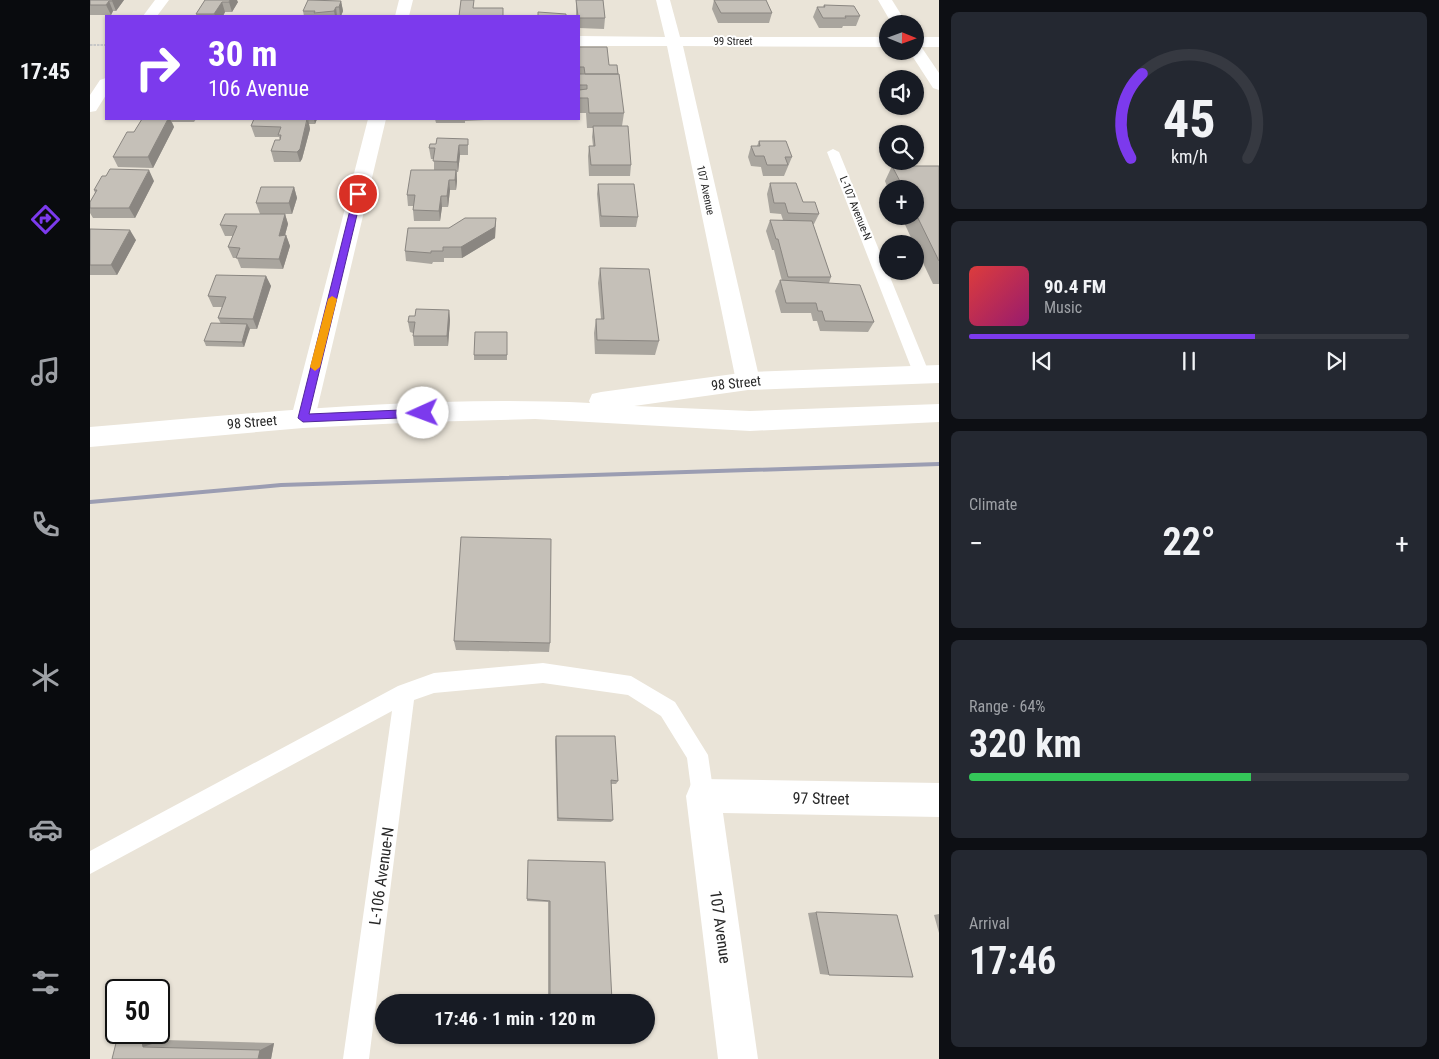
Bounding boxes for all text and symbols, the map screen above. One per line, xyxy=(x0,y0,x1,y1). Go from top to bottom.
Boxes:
north arrow xyxy=(879,15,924,60)
map controls xyxy=(879,15,924,280)
text: 30 m xyxy=(208,34,277,75)
icon: right xyxy=(125,35,190,100)
street label: 99 Street xyxy=(713,35,753,48)
text: 17:45 xyxy=(20,59,70,84)
button: sound xyxy=(879,70,924,115)
text: 106 Avenue xyxy=(208,76,309,101)
text: 45 xyxy=(1163,89,1215,150)
button: search xyxy=(879,125,924,170)
text: km/h xyxy=(1171,146,1207,167)
street label: 107 Avenue xyxy=(694,164,717,216)
pin xyxy=(337,173,379,215)
street label: L-107 Avenue-N xyxy=(837,174,874,242)
icon: arrive xyxy=(344,180,372,208)
button: + xyxy=(879,180,924,225)
icon: directions xyxy=(28,202,63,237)
button: − xyxy=(879,235,924,280)
text: 90.4 FM xyxy=(1044,275,1106,298)
text: Music xyxy=(1044,298,1082,317)
icon: previous xyxy=(1028,347,1056,375)
icon: pause xyxy=(1175,347,1203,375)
icon: next xyxy=(1322,347,1350,375)
icon: music xyxy=(28,354,63,389)
street label: 98 Street xyxy=(710,372,762,394)
position arrow xyxy=(396,386,448,438)
street label: 98 Street xyxy=(226,412,278,432)
text: Climate xyxy=(969,495,1017,514)
icon: phone xyxy=(28,507,63,542)
text: 22° xyxy=(1162,520,1216,564)
text: − xyxy=(969,527,983,560)
text: + xyxy=(1395,527,1409,560)
icon: climate xyxy=(28,660,63,695)
text: Range · 64% xyxy=(969,697,1045,716)
text: 320 km xyxy=(969,722,1082,766)
street label: 97 Street xyxy=(792,789,850,809)
icon: car xyxy=(28,812,63,847)
street label: L-106 Avenue-N xyxy=(365,826,398,926)
street label: 107 Avenue xyxy=(706,889,735,965)
text: Arrival xyxy=(969,914,1010,933)
text: 17:46 xyxy=(969,939,1056,983)
icon: filters xyxy=(28,965,63,1000)
speed limit sign: 50 xyxy=(105,979,170,1044)
text: 17:46 · 1 min · 120 m xyxy=(434,1007,596,1030)

